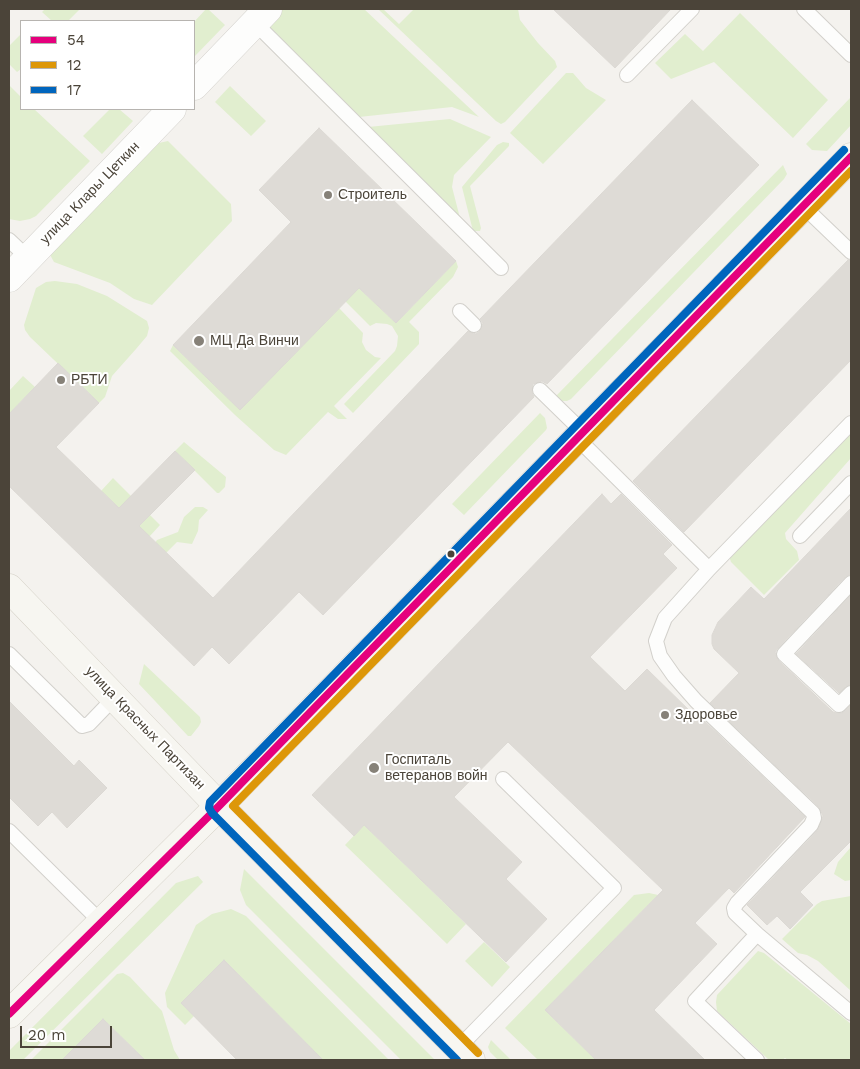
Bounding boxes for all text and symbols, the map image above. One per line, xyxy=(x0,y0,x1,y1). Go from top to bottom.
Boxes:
legend xyxy=(20,20,195,110)
text: 54 xyxy=(67,31,85,49)
text: 12 xyxy=(67,56,82,74)
text: 17 xyxy=(67,81,81,99)
street label: улица Клары Цеткин xyxy=(37,138,143,248)
place label: Строитель xyxy=(338,187,407,203)
marker: Строитель xyxy=(322,189,334,201)
place label: МЦ Да Винчи xyxy=(210,333,299,349)
marker: МЦ Да Винчи xyxy=(192,334,206,348)
place label: РБТИ xyxy=(71,372,108,388)
marker: РБТИ xyxy=(55,374,67,386)
unlabelled marker xyxy=(446,549,456,559)
street label: улица Красных Партизан xyxy=(82,663,208,793)
place label: Здоровье xyxy=(675,707,738,723)
marker: Здоровье xyxy=(659,709,671,721)
place label: Госпиталь ветеранов войн xyxy=(385,752,488,784)
marker: Госпиталь ветеранов войн xyxy=(367,761,381,775)
scale bar xyxy=(22,1016,115,1048)
text: 20 m xyxy=(28,1026,66,1044)

